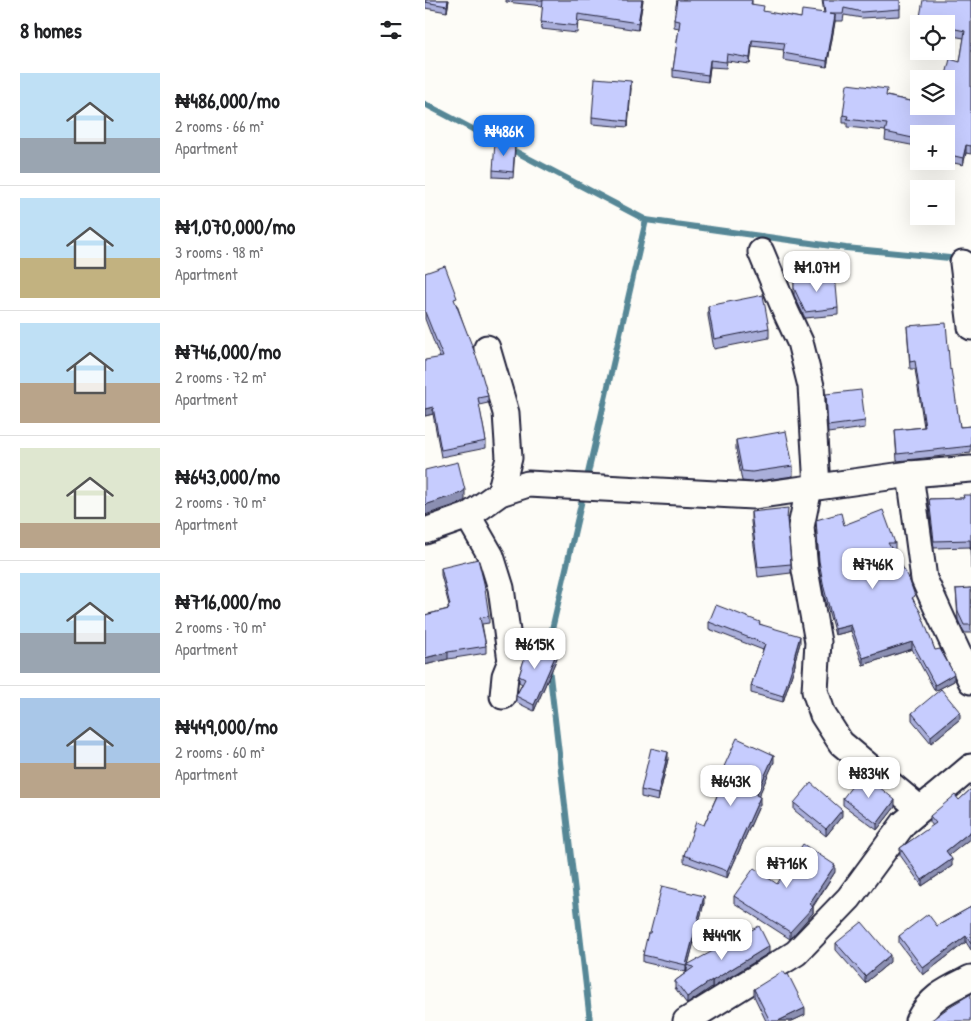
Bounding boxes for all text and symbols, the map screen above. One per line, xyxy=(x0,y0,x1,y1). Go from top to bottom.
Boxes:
map controls xyxy=(910,15,955,225)
button: locate xyxy=(910,15,955,60)
text: 8 homes xyxy=(20,16,82,45)
icon: filters xyxy=(377,16,405,44)
button: layers xyxy=(910,70,955,115)
text: ₦486,000/mo xyxy=(175,86,280,115)
icon: home xyxy=(60,93,120,153)
pin: ₦486K xyxy=(469,114,539,157)
text: 2 rooms · 66 m² xyxy=(175,115,264,137)
text: ₦486K xyxy=(484,120,524,142)
button: + xyxy=(910,125,955,170)
text: Apartment xyxy=(175,137,238,159)
button: − xyxy=(910,180,955,225)
text: ₦1,070,000/mo xyxy=(175,212,295,241)
icon: home xyxy=(60,218,120,278)
text: 3 rooms · 98 m² xyxy=(175,241,264,263)
pin: ₦1.07M xyxy=(776,250,858,293)
text: ₦1.07M xyxy=(794,256,840,278)
text: Apartment xyxy=(175,263,238,285)
text: ₦746,000/mo xyxy=(175,337,281,366)
icon: home xyxy=(60,343,120,403)
text: 2 rooms · 72 m² xyxy=(175,366,266,388)
text: Apartment xyxy=(175,388,238,410)
text: ₦643,000/mo xyxy=(175,462,280,491)
icon: home xyxy=(60,468,120,528)
text: 2 rooms · 70 m² xyxy=(175,491,266,513)
text: Apartment xyxy=(175,513,238,535)
pin: ₦746K xyxy=(838,548,908,590)
text: ₦746K xyxy=(853,553,893,575)
text: ₦716,000/mo xyxy=(175,587,281,616)
icon: home xyxy=(60,593,120,653)
text: 2 rooms · 70 m² xyxy=(175,616,266,638)
pin: ₦615K xyxy=(500,628,570,670)
text: ₦615K xyxy=(516,633,554,655)
text: Apartment xyxy=(175,638,238,660)
text: ₦449,000/mo xyxy=(175,712,278,741)
icon: home xyxy=(60,718,120,778)
text: 2 rooms · 60 m² xyxy=(175,741,265,763)
pin: ₦834K xyxy=(834,756,904,799)
text: ₦834K xyxy=(849,762,889,784)
text: Apartment xyxy=(175,763,238,785)
pin: ₦643K xyxy=(696,764,766,807)
text: ₦643K xyxy=(711,770,751,792)
pin: ₦716K xyxy=(752,846,822,889)
text: ₦716K xyxy=(767,852,807,874)
pin: ₦449K xyxy=(687,918,757,961)
text: ₦449K xyxy=(703,924,741,946)

